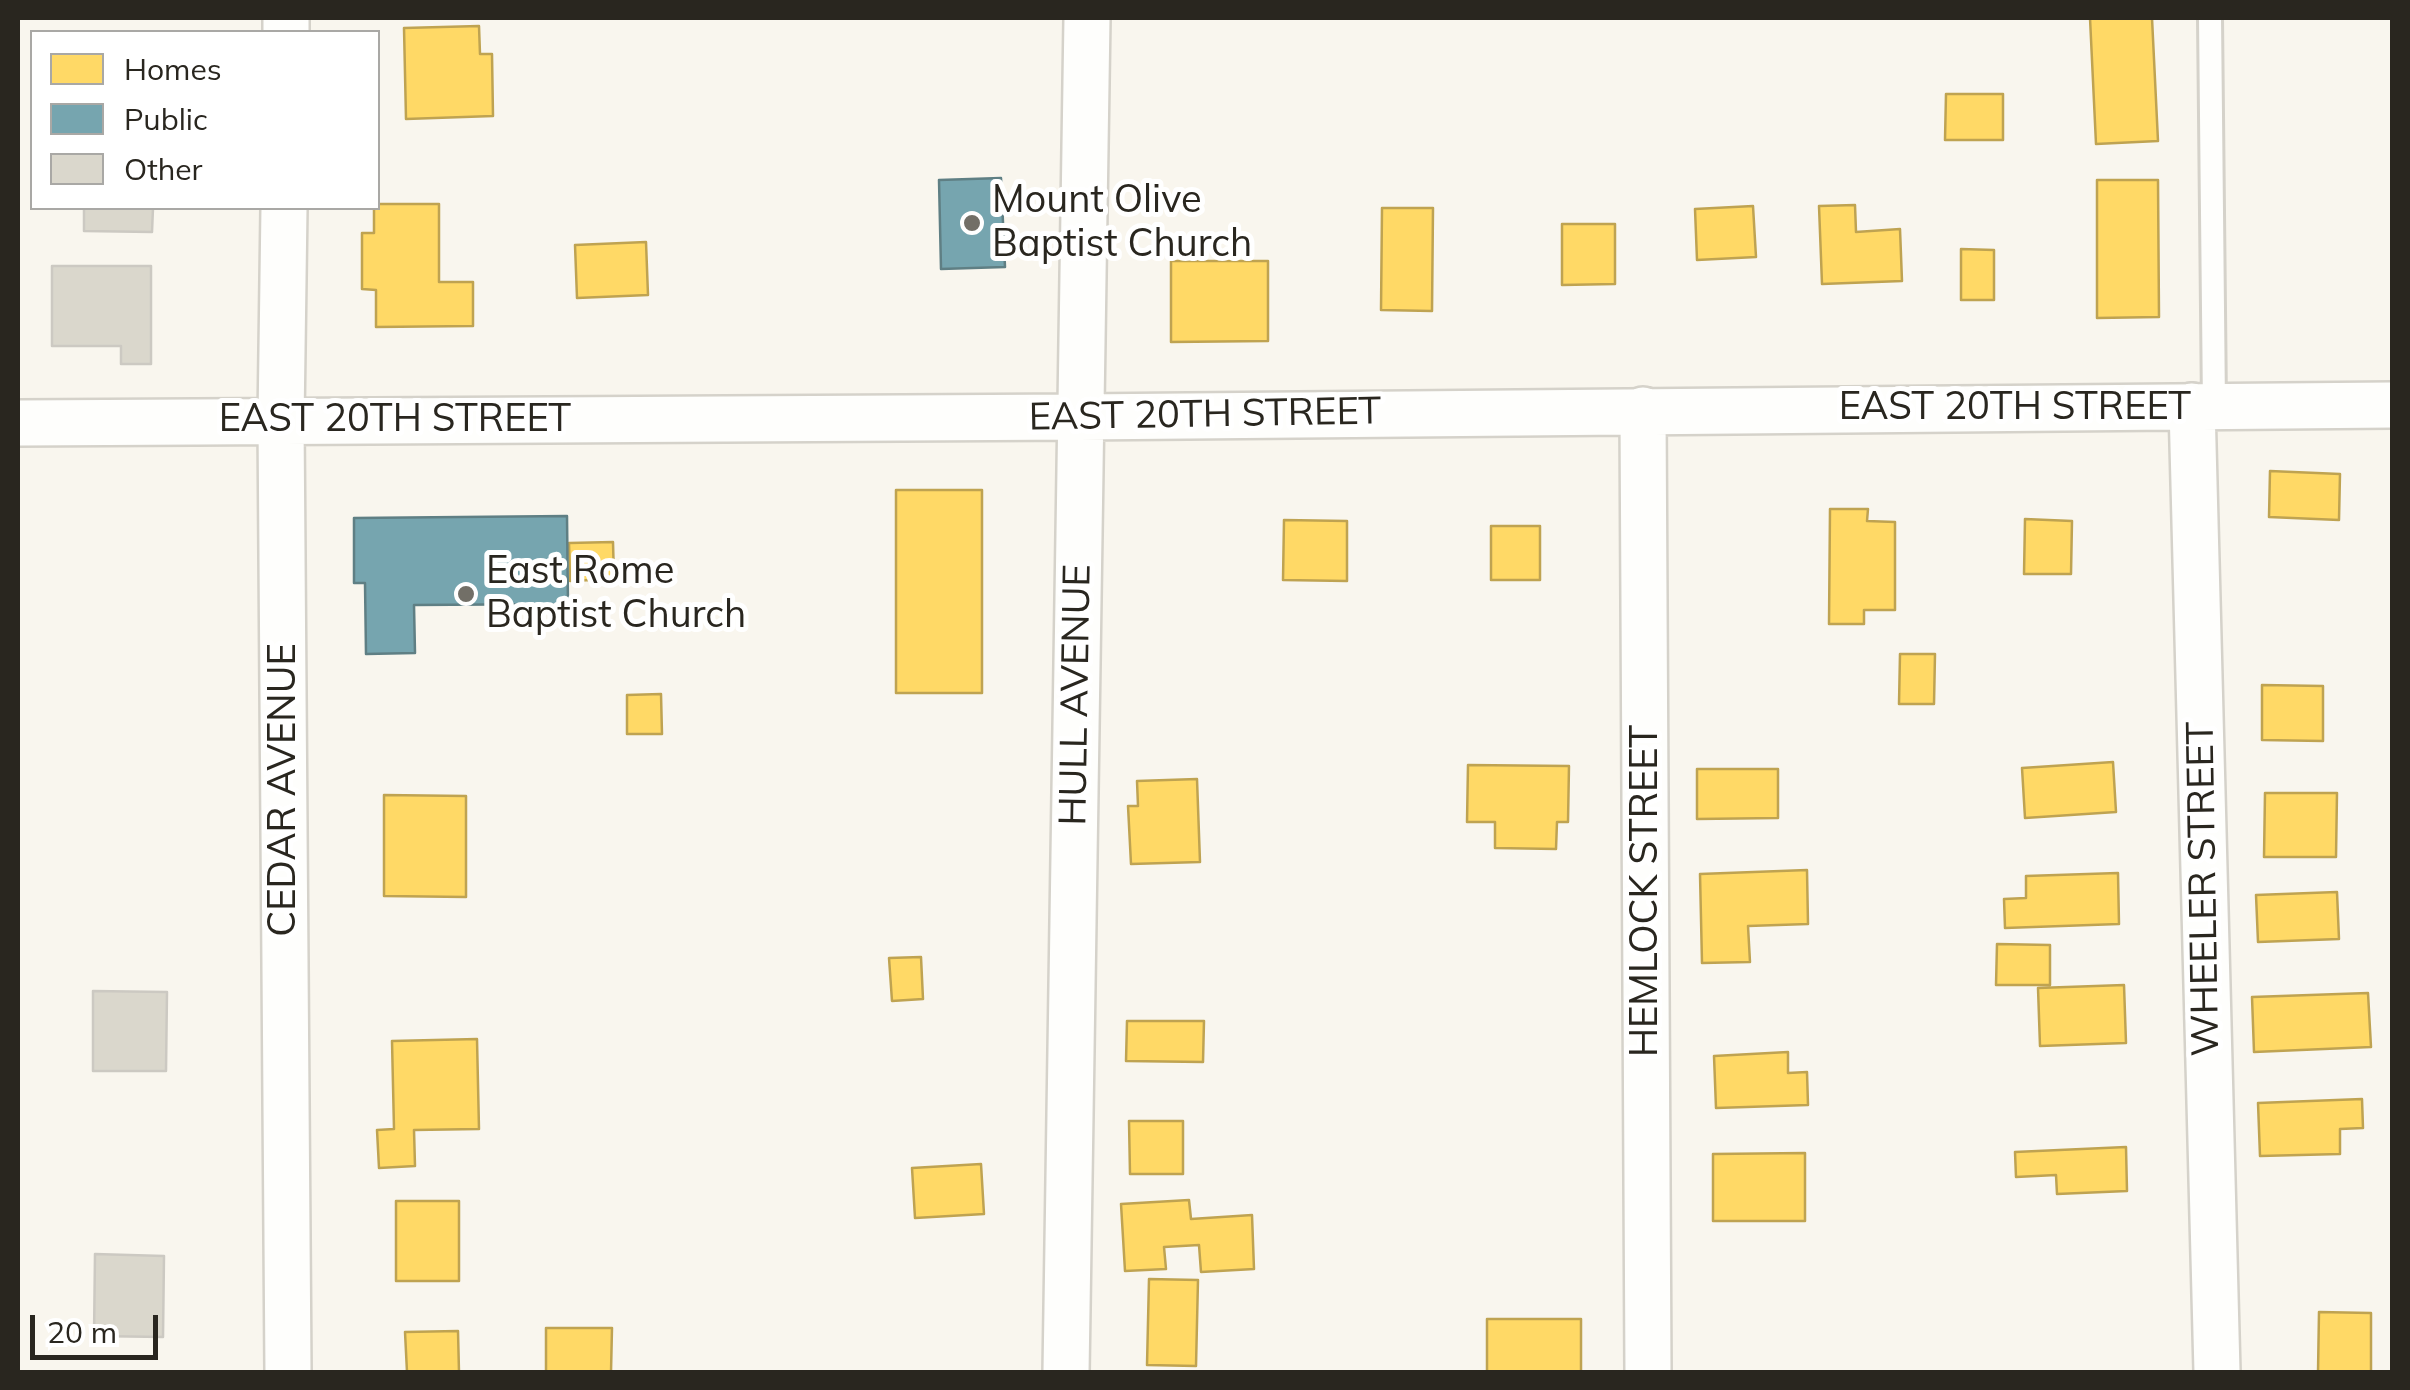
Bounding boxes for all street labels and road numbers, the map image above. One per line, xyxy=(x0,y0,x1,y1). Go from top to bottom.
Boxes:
street label: EAST 20TH STREET xyxy=(1839,385,2191,431)
street label: EAST 20TH STREET xyxy=(1028,389,1382,441)
street label: EAST 20TH STREET xyxy=(219,397,571,443)
street label: HULL AVENUE xyxy=(1051,564,1101,826)
street label: CEDAR AVENUE xyxy=(261,643,307,937)
street label: WHEELER STREET xyxy=(2178,721,2230,1057)
street label: HEMLOCK STREET xyxy=(1623,725,1669,1057)

